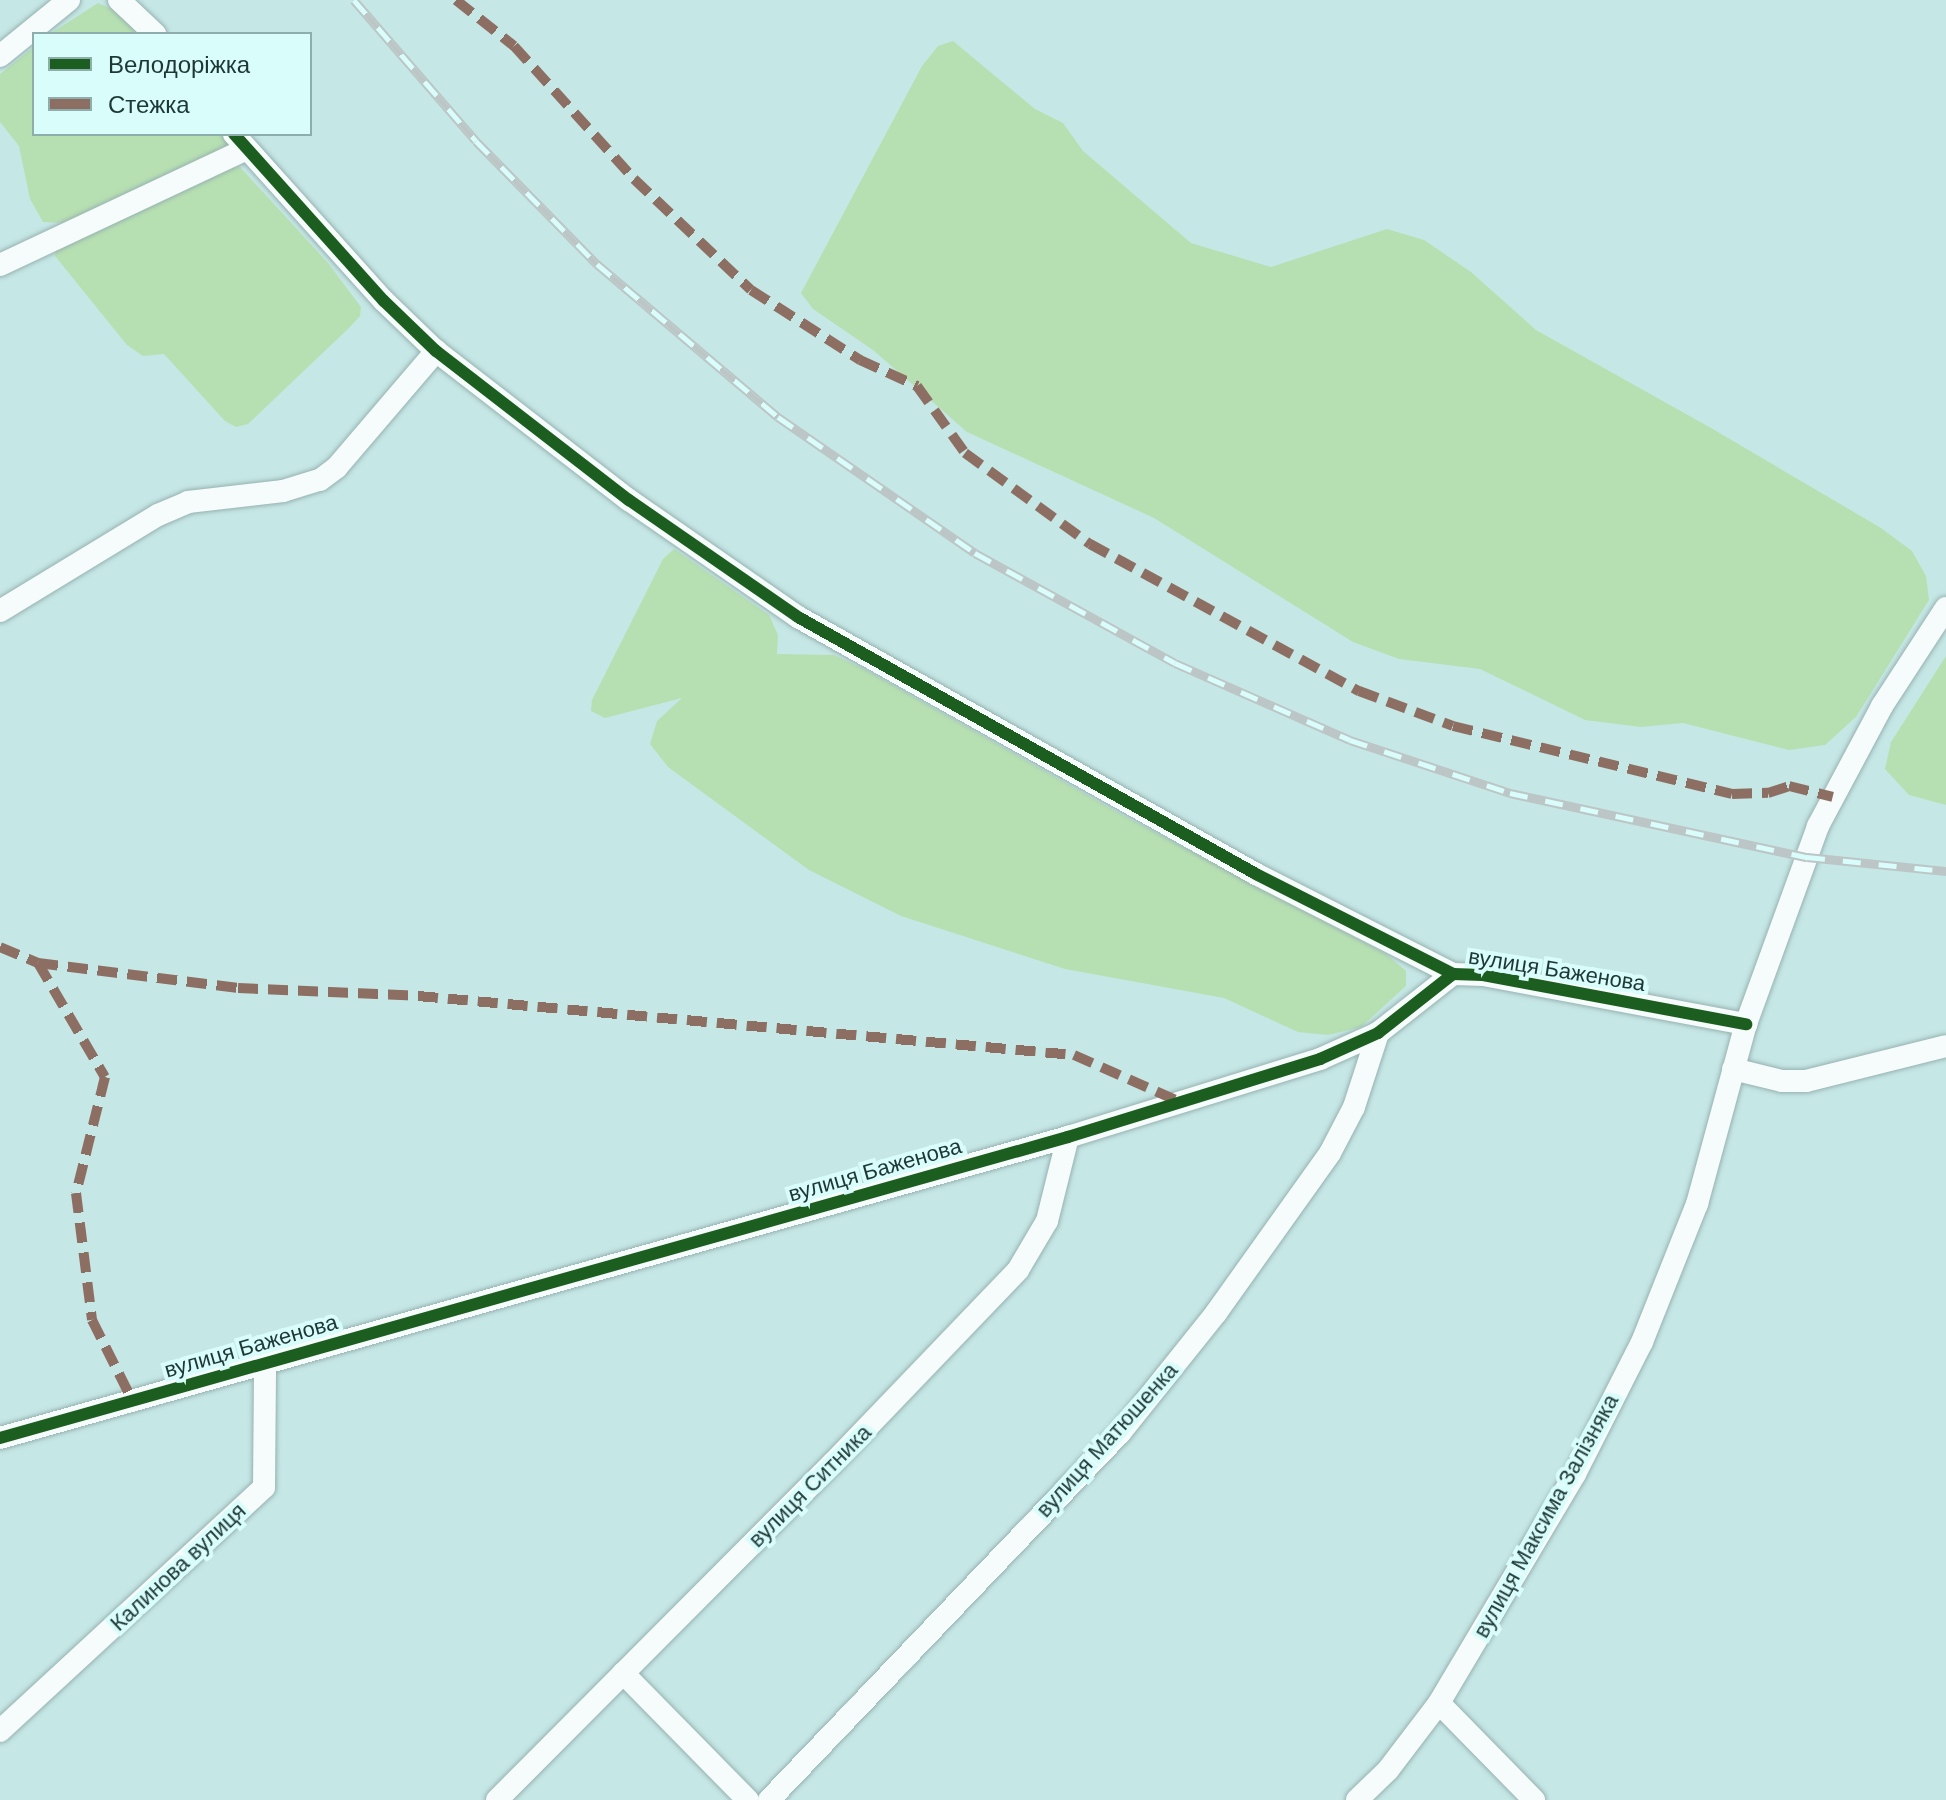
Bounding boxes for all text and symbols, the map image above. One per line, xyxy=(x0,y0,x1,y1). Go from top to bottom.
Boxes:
legend xyxy=(32,32,312,136)
text: Велодоріжка xyxy=(108,49,250,80)
text: Стежка xyxy=(108,89,190,120)
street label: вулиця Баженова xyxy=(1467,943,1647,997)
street label: вулиця Баженова xyxy=(785,1133,965,1207)
street label: вулиця Баженова xyxy=(161,1309,341,1383)
street label: вулиця Матюшенка xyxy=(1031,1357,1183,1523)
street label: вулиця Максима Залізняка xyxy=(1468,1390,1624,1642)
street label: вулиця Ситника xyxy=(743,1419,877,1553)
street label: Калинова вулиця xyxy=(105,1498,251,1636)

